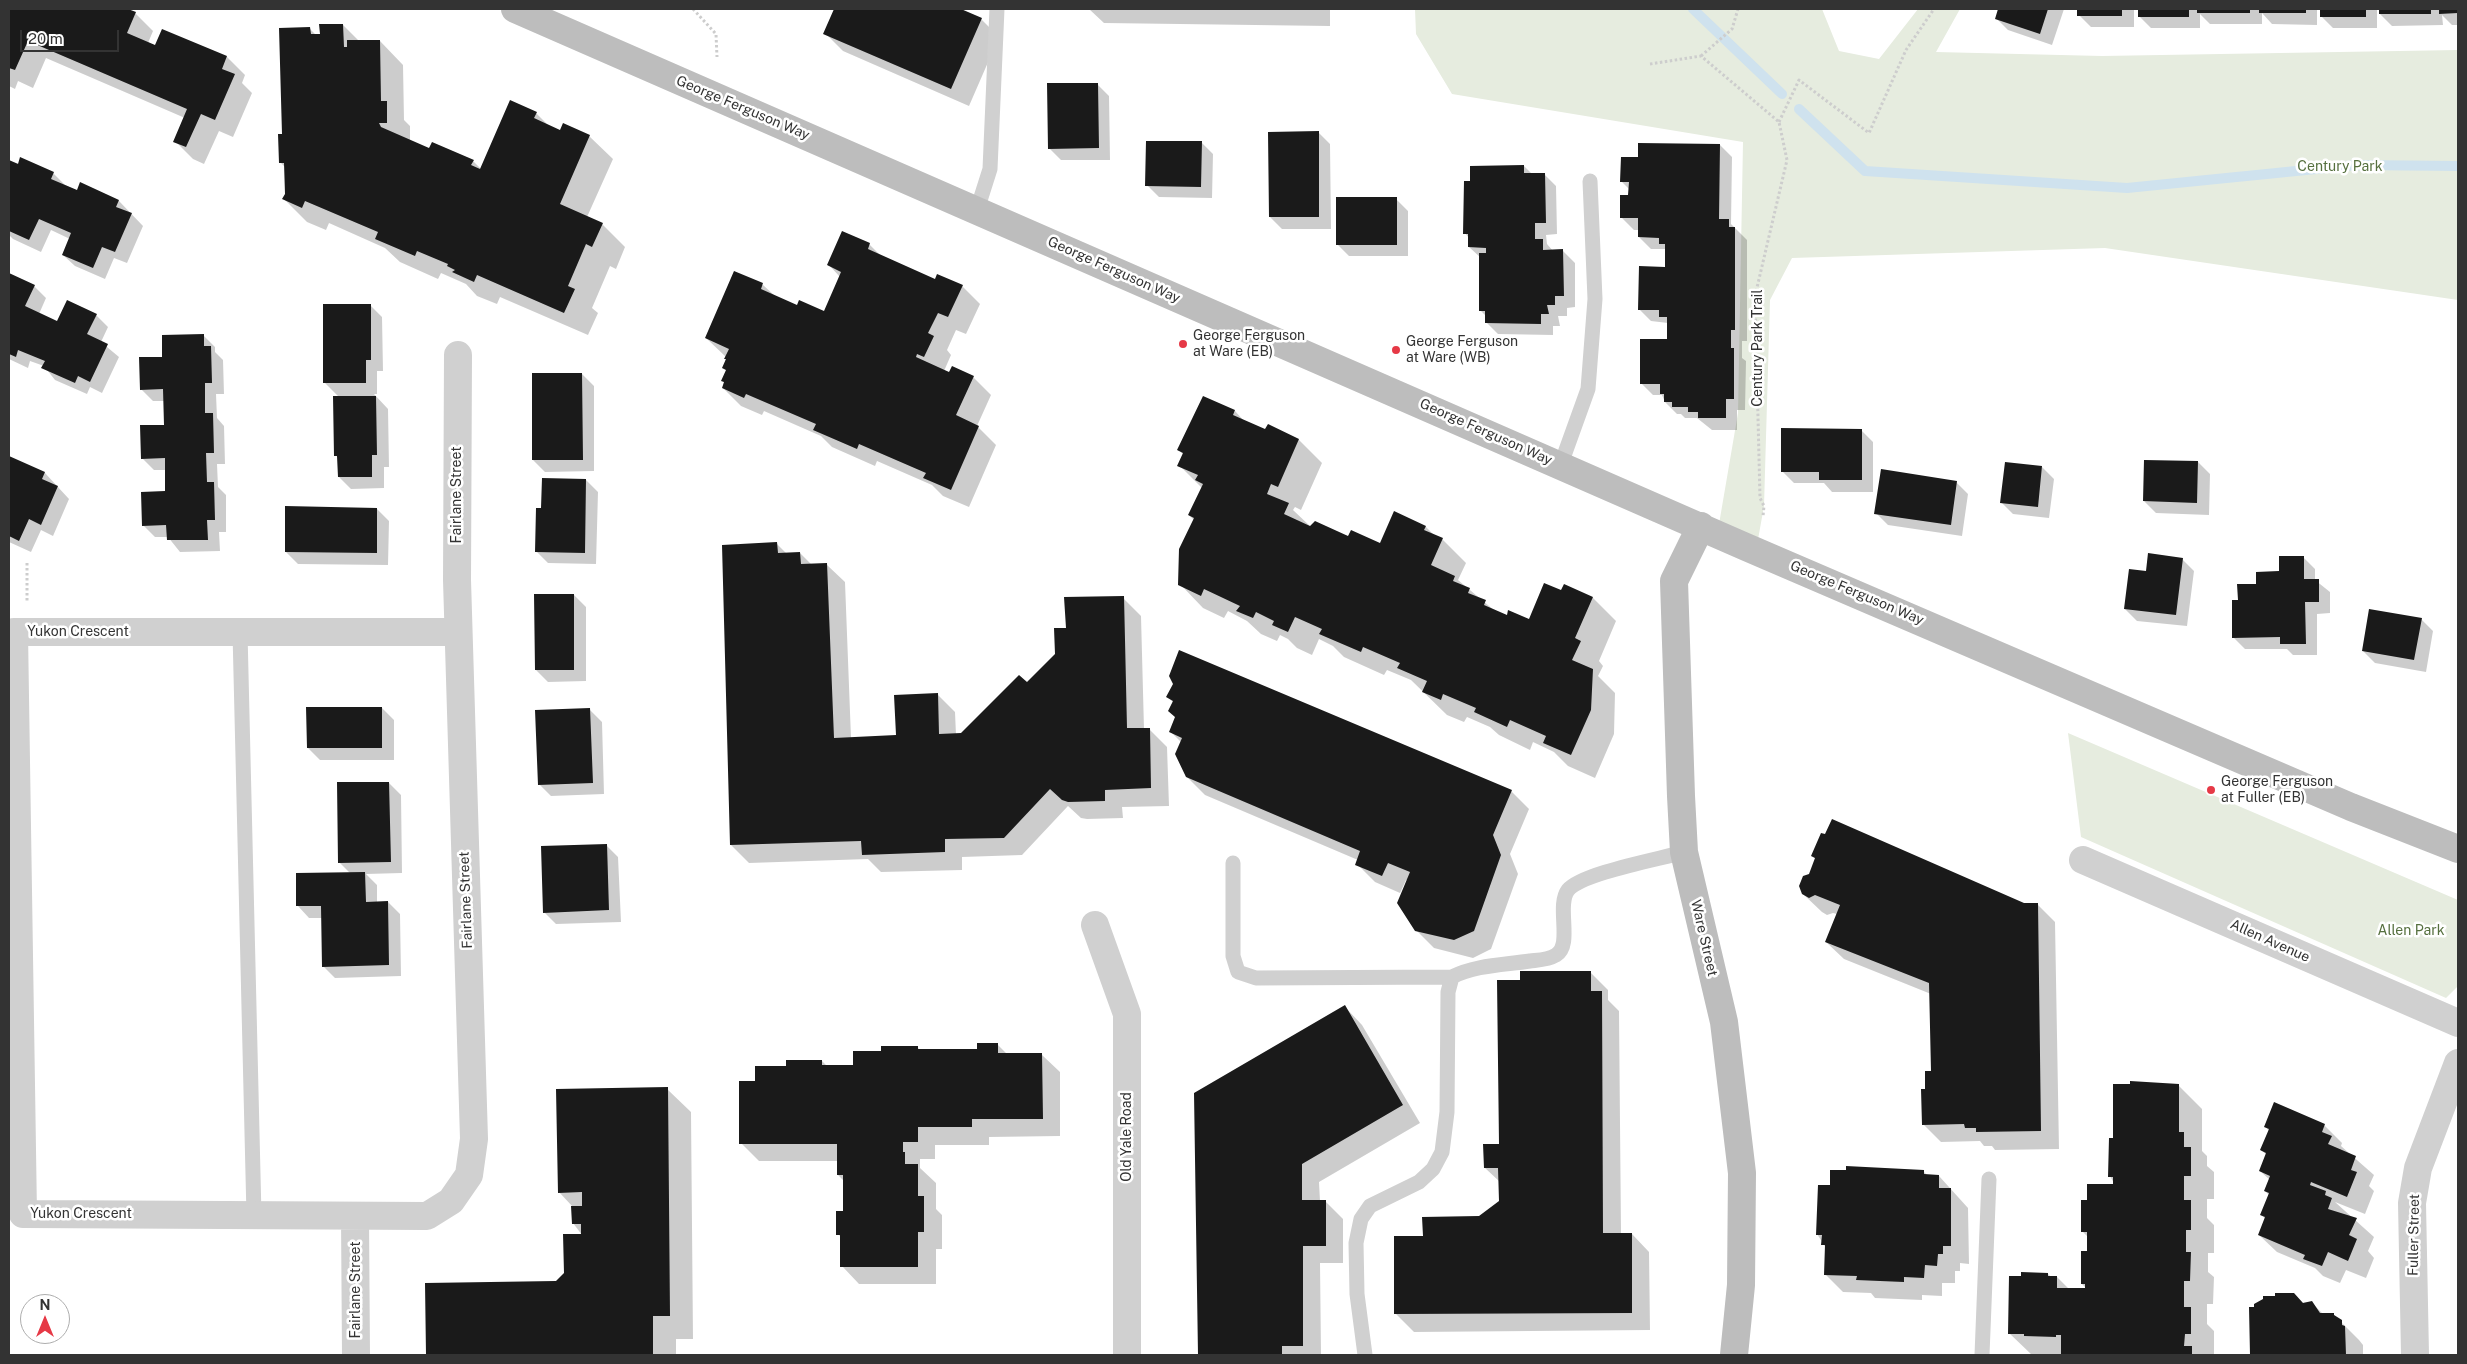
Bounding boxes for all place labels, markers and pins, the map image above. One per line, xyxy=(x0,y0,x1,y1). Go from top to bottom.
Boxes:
place label: George Ferguson at Ware (EB) xyxy=(1193,328,1305,361)
place label: George Ferguson at Ware (WB) xyxy=(1406,334,1518,367)
marker: George Ferguson at Ware (EB) xyxy=(1177,338,1189,350)
marker: George Ferguson at Ware (WB) xyxy=(1390,344,1402,356)
place label: George Ferguson at Fuller (EB) xyxy=(2221,774,2333,806)
marker: George Ferguson at Fuller (EB) xyxy=(2205,784,2217,796)

